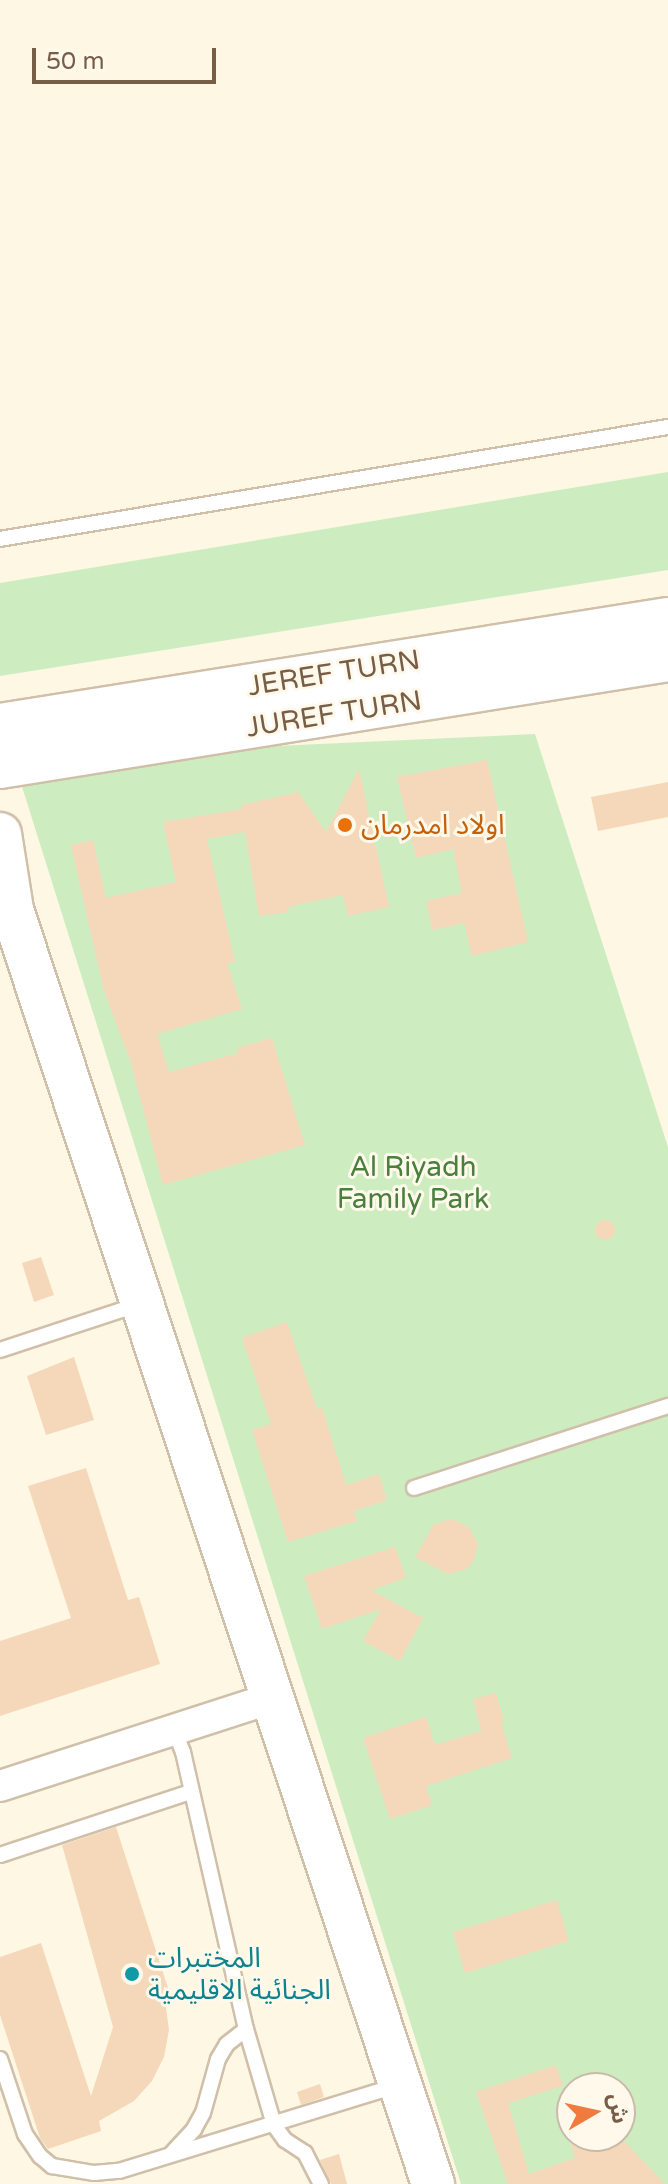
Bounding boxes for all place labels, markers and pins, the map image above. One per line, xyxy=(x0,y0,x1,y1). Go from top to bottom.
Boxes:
place label: اولاد امدرمان xyxy=(361,808,505,842)
marker: اولاد امدرمان xyxy=(336,816,354,834)
place label: المختبرات الجنائية الاقليمية xyxy=(148,1941,331,2007)
marker: المختبرات الجنائية الاقليمية xyxy=(123,1965,141,1983)

